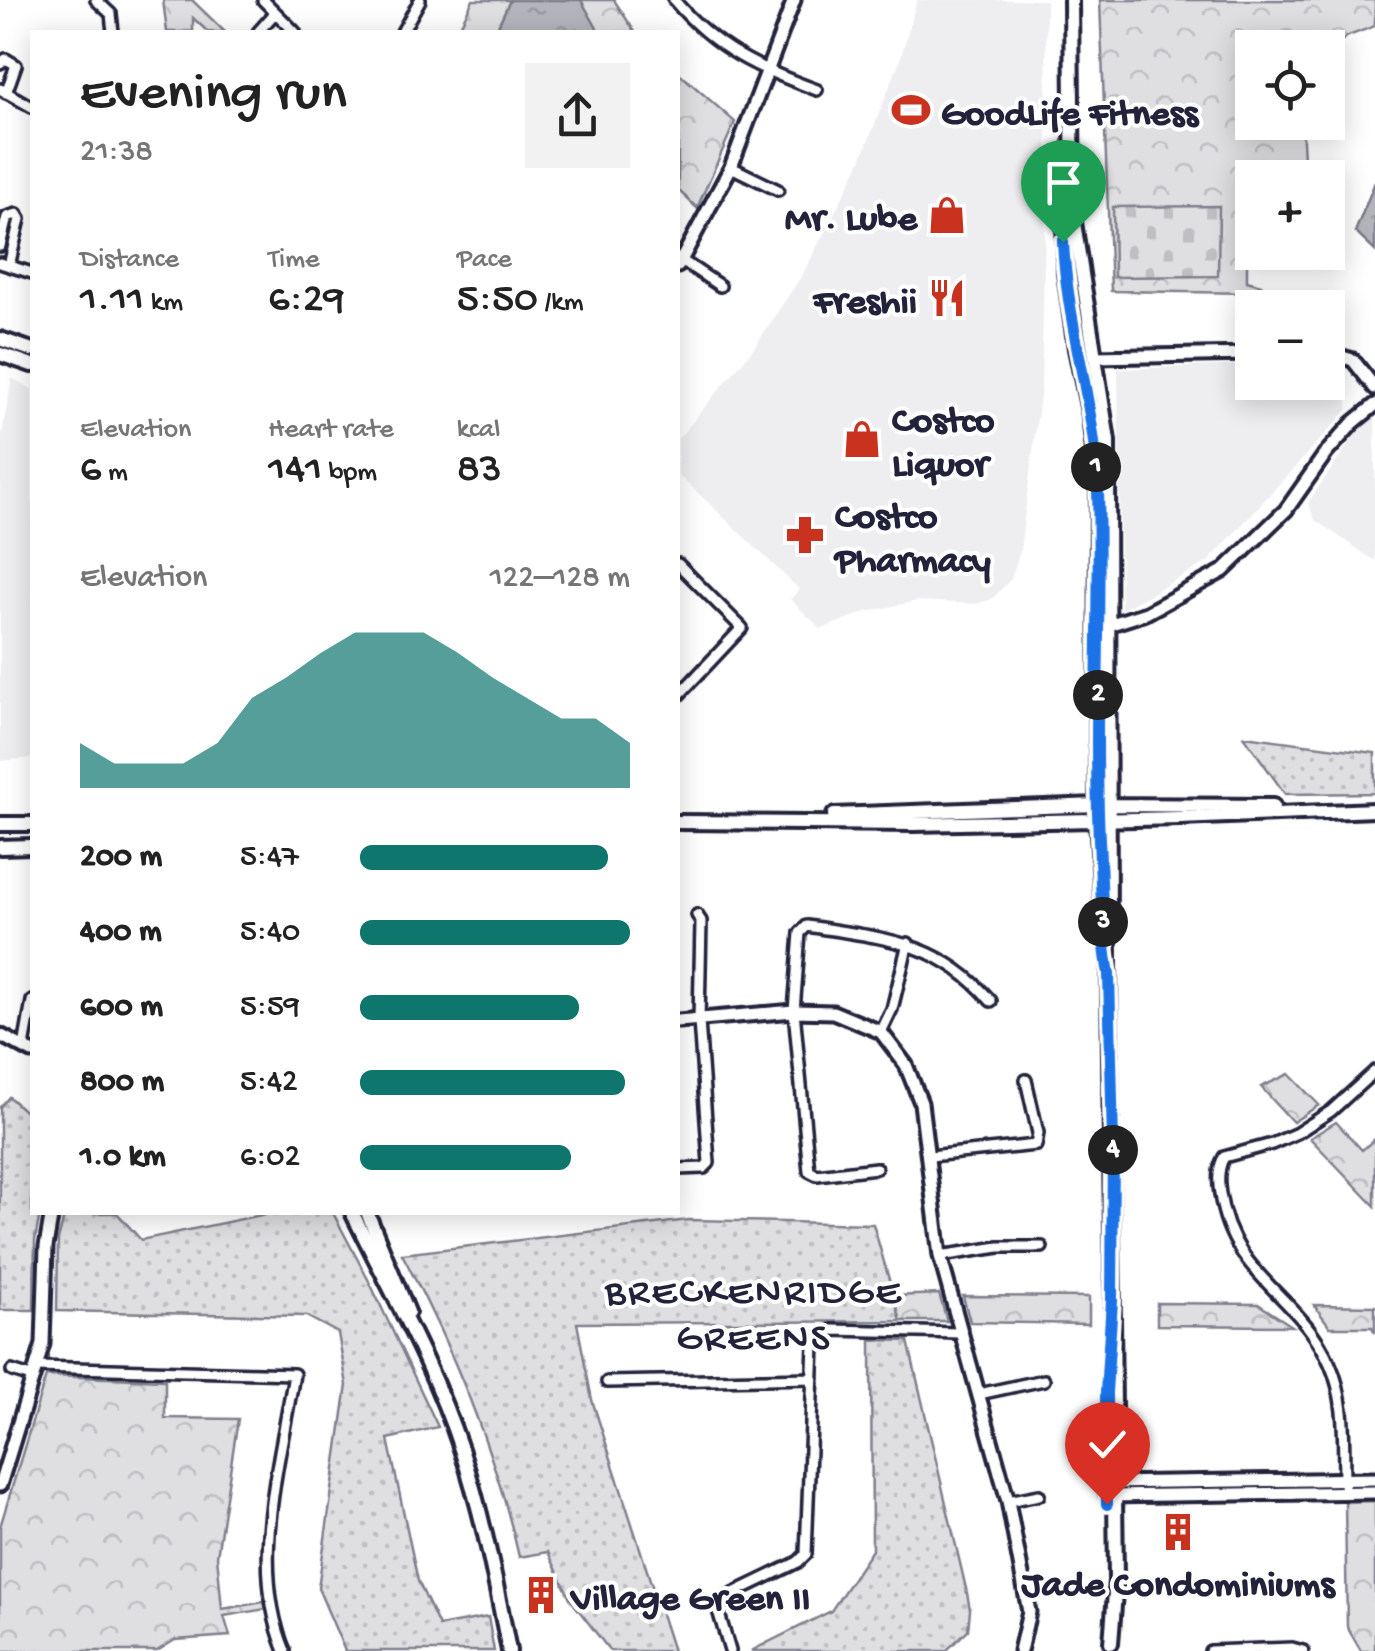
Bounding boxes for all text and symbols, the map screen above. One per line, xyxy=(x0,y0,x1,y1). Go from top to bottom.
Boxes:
map controls xyxy=(1235,30,1345,400)
button: locate xyxy=(1235,30,1345,140)
button: share xyxy=(525,63,630,168)
text: Evening run xyxy=(80,64,347,128)
sports icon: GoodLife Fitness xyxy=(890,89,932,131)
place label: GoodLife Fitness xyxy=(941,94,1200,138)
text: 21:38 xyxy=(80,134,153,172)
pin xyxy=(1021,140,1106,243)
icon: arrive xyxy=(1036,155,1091,210)
button: + xyxy=(1235,160,1345,270)
shop icon: Mr. Lube xyxy=(926,194,968,236)
place label: Mr. Lube xyxy=(785,199,918,243)
text: Distance xyxy=(80,244,179,277)
text: Time xyxy=(268,244,320,277)
text: Pace xyxy=(457,244,512,277)
text: 1.11 xyxy=(80,277,144,326)
text: 6:29 xyxy=(268,277,344,326)
text: 5:50 xyxy=(457,277,538,326)
restaurant icon: Freshii xyxy=(926,277,968,319)
place label: Freshii xyxy=(813,282,917,326)
text: km xyxy=(144,287,183,320)
text: /km xyxy=(538,287,584,320)
button: − xyxy=(1235,290,1345,400)
place label: Costco Liquor xyxy=(892,401,995,489)
text: Elevation xyxy=(80,414,191,447)
text: Heart rate xyxy=(268,414,394,447)
text: kcal xyxy=(457,414,500,447)
shop icon: Costco Liquor xyxy=(841,418,883,460)
pin: 1 xyxy=(1071,442,1121,492)
text: 6 xyxy=(80,447,101,496)
text: 141 xyxy=(268,447,322,496)
text: 83 xyxy=(457,447,501,496)
text: 1 xyxy=(1090,450,1102,483)
text: m xyxy=(101,457,128,490)
text: bpm xyxy=(322,457,377,490)
place label: Costco Pharmacy xyxy=(833,497,991,585)
pharmacy icon: Costco Pharmacy xyxy=(784,514,826,556)
text: Elevation xyxy=(80,560,207,598)
text: 122–128 m xyxy=(490,560,630,598)
pin: 2 xyxy=(1073,670,1123,720)
text: 2 xyxy=(1091,678,1105,711)
text: 200 m xyxy=(80,839,162,877)
text: 5:47 xyxy=(240,839,299,877)
pin: 3 xyxy=(1078,897,1128,947)
text: 3 xyxy=(1096,905,1110,938)
text: 400 m xyxy=(80,914,162,952)
text: 5:40 xyxy=(240,914,300,952)
text: 600 m xyxy=(80,989,163,1027)
text: 5:59 xyxy=(240,989,300,1027)
text: 800 m xyxy=(80,1064,164,1102)
text: 5:42 xyxy=(240,1064,298,1102)
pin: 4 xyxy=(1088,1125,1138,1175)
text: 4 xyxy=(1106,1133,1120,1166)
text: 1.0 km xyxy=(80,1139,166,1177)
text: 6:02 xyxy=(240,1139,300,1177)
district label: BRECKENRIDGE GREENS xyxy=(604,1271,903,1364)
pin xyxy=(1065,1402,1150,1505)
icon: check xyxy=(1080,1417,1135,1472)
building icon: Jade Condominiums xyxy=(1157,1511,1199,1553)
place label: Jade Condominiums xyxy=(1021,1565,1336,1609)
building icon: Village Green II xyxy=(520,1574,562,1616)
place label: Village Green II xyxy=(569,1579,810,1623)

